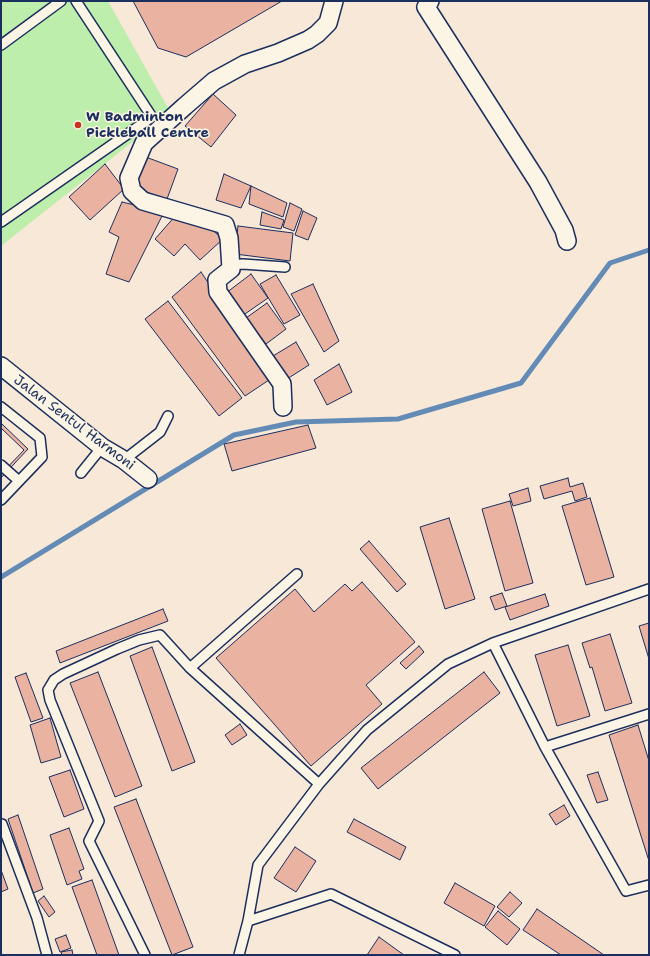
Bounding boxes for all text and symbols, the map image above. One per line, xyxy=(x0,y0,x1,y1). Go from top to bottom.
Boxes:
place label: W Badminton Pickleball Centre xyxy=(86,109,209,142)
marker: W Badminton Pickleball Centre xyxy=(73,120,83,130)
street label: Jalan Sentul Harmoni xyxy=(10,372,138,474)

